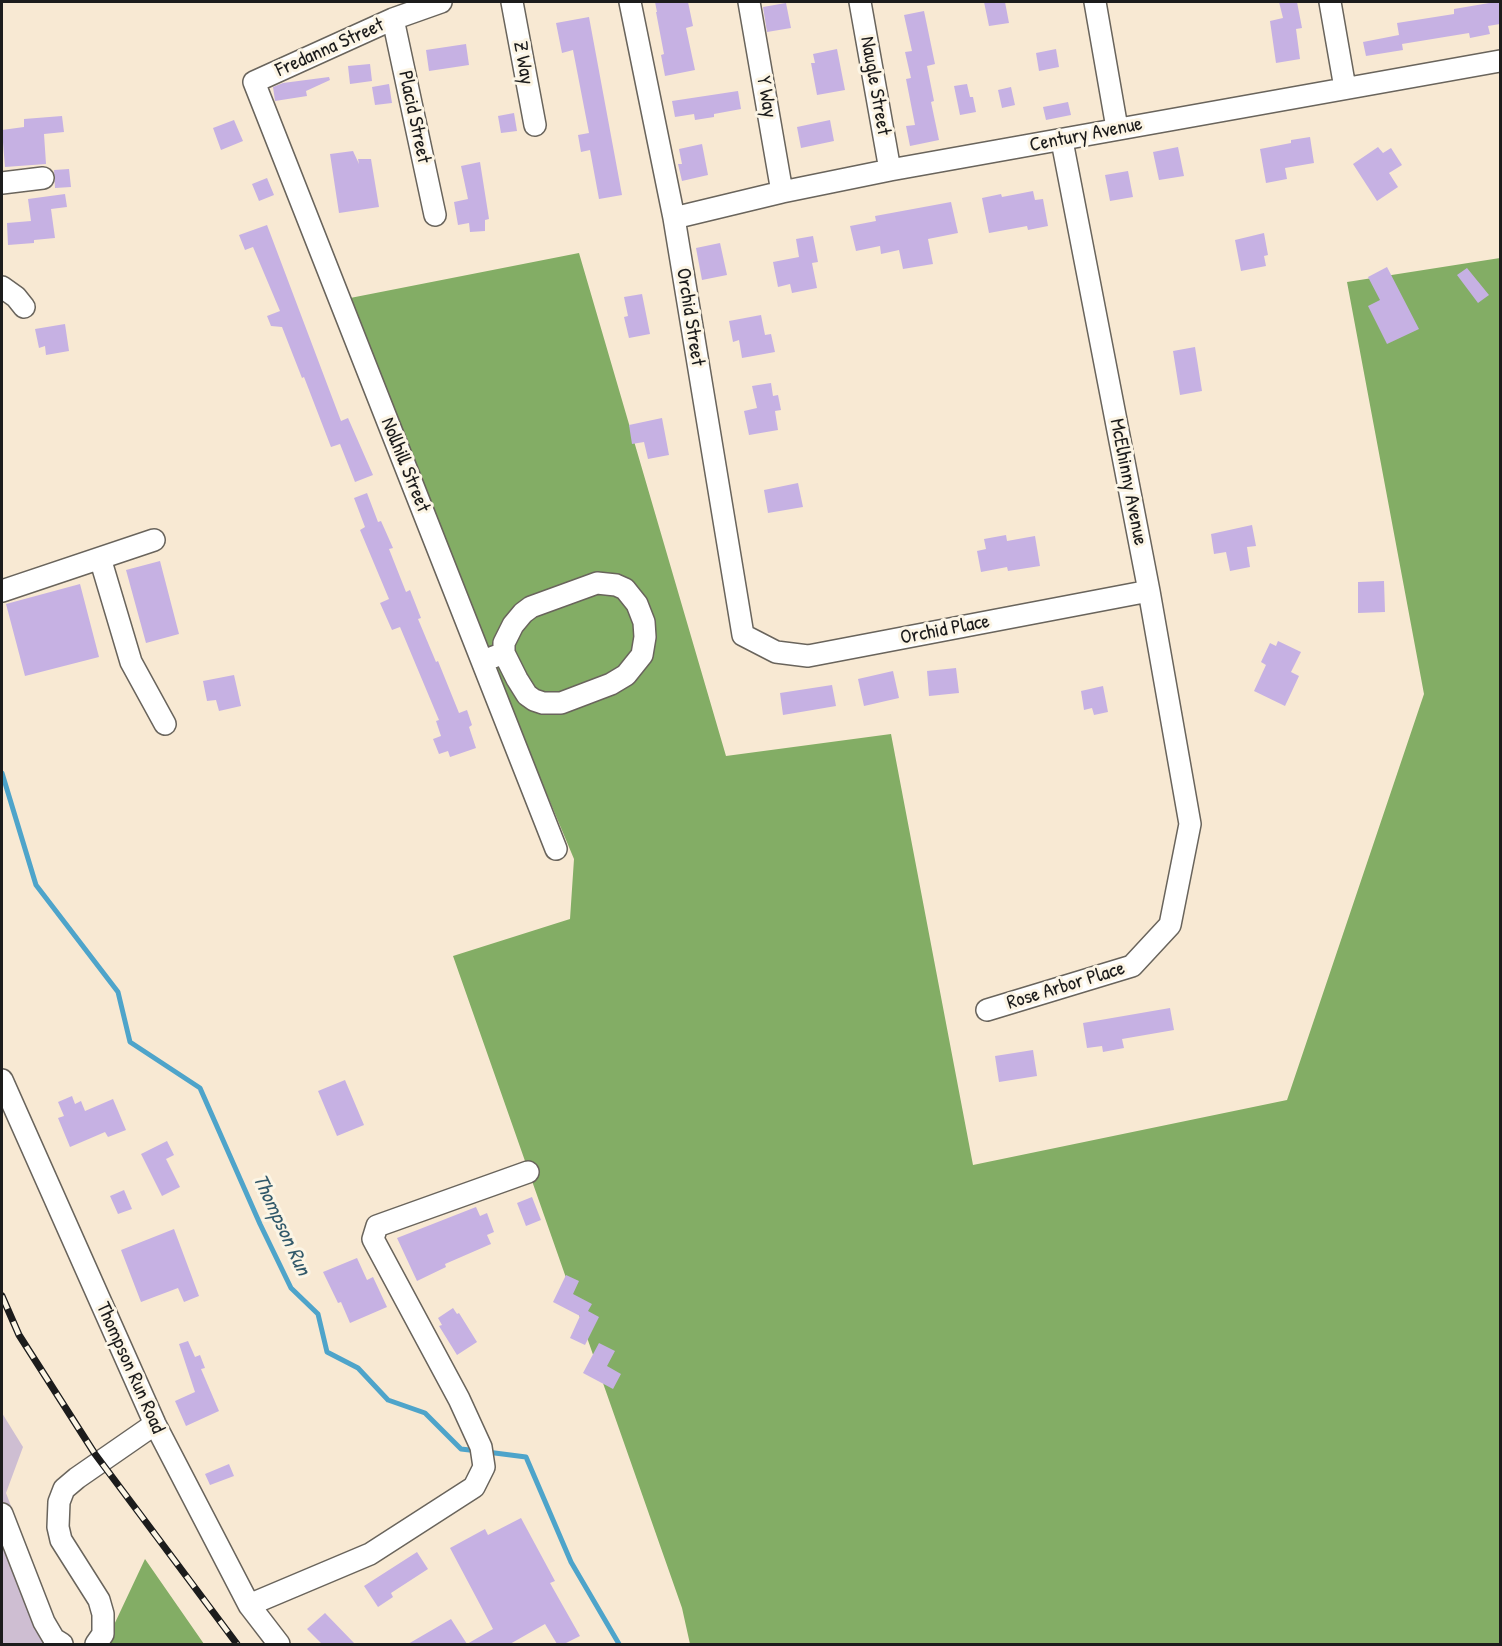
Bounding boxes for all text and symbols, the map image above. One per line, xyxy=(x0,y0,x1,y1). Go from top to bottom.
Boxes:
street label: Fredanna Street xyxy=(272,13,388,83)
street label: Naugle Street xyxy=(855,35,895,137)
street label: Z Way xyxy=(507,40,539,86)
street label: Placid Street xyxy=(392,69,436,165)
street label: Y Way xyxy=(751,74,781,120)
street label: Century Avenue xyxy=(1028,112,1144,158)
street label: Orchid Street xyxy=(670,267,710,367)
street label: Nollhill Street xyxy=(375,414,435,516)
street label: McElhinny Avenue xyxy=(1104,417,1152,547)
street label: Orchid Place xyxy=(898,610,992,650)
street label: Rose Arbor Place xyxy=(1004,957,1128,1015)
water label: Thompson Run xyxy=(247,1170,315,1280)
street label: Thompson Run Road xyxy=(90,1299,170,1437)

